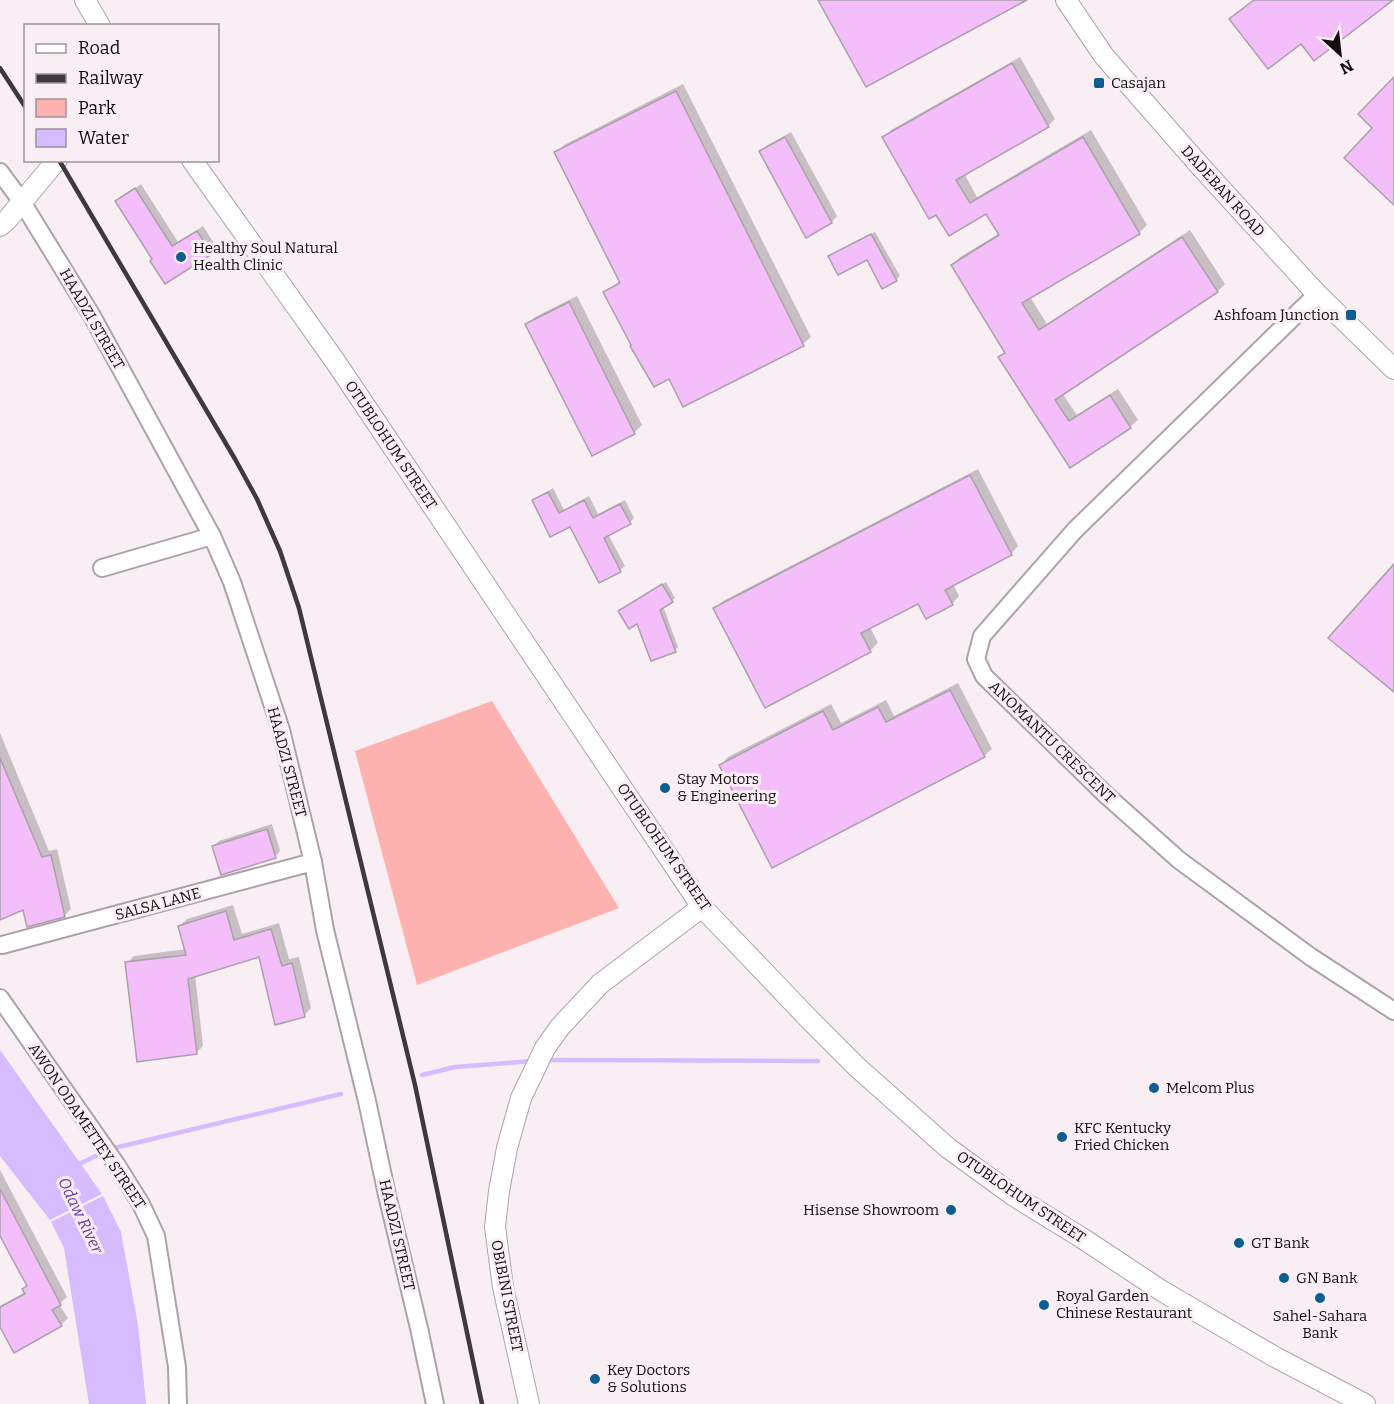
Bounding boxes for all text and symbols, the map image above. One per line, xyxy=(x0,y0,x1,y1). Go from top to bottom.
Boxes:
legend xyxy=(24,24,219,162)
north arrow xyxy=(1310,24,1370,84)
text: Road xyxy=(78,37,121,59)
text: N xyxy=(1337,56,1356,78)
text: Railway xyxy=(78,67,143,89)
place label: Casajan xyxy=(1111,74,1166,92)
marker: Casajan xyxy=(1092,76,1106,90)
text: Park xyxy=(78,97,117,119)
text: Water xyxy=(78,127,129,149)
street label: DADEBAN ROAD xyxy=(1177,142,1269,240)
place label: Healthy Soul Natural Health Clinic xyxy=(193,239,338,274)
marker: Healthy Soul Natural Health Clinic xyxy=(174,250,188,264)
street label: HAADZI STREET xyxy=(56,265,128,373)
place label: Ashfoam Junction xyxy=(1214,306,1340,324)
marker: Ashfoam Junction xyxy=(1344,308,1358,322)
street label: OTUBLOHUM STREET xyxy=(341,377,441,513)
street label: ANOMANTU CRESCENT xyxy=(985,677,1119,807)
street label: HAADZI STREET xyxy=(264,705,310,819)
place label: Stay Motors & Engineering xyxy=(677,770,776,805)
street label: OTUBLOHUM STREET xyxy=(613,780,715,914)
marker: Stay Motors & Engineering xyxy=(658,781,672,795)
street label: SALSA LANE xyxy=(113,884,203,924)
street label: AWON ODAMETTEY STREET xyxy=(25,1040,149,1212)
place label: Melcom Plus xyxy=(1166,1079,1255,1097)
marker: Melcom Plus xyxy=(1147,1081,1161,1095)
place label: KFC Kentucky Fried Chicken xyxy=(1074,1119,1171,1154)
marker: KFC Kentucky Fried Chicken xyxy=(1055,1130,1069,1144)
street label: OTUBLOHUM STREET xyxy=(953,1147,1089,1247)
water label: Odaw River xyxy=(54,1174,108,1258)
street label: HAADZI STREET xyxy=(375,1178,419,1293)
place label: Hisense Showroom xyxy=(803,1201,940,1219)
marker: Hisense Showroom xyxy=(944,1203,958,1217)
place label: GT Bank xyxy=(1251,1234,1310,1252)
marker: GT Bank xyxy=(1232,1236,1246,1250)
street label: OBIBINI STREET xyxy=(487,1238,527,1354)
place label: GN Bank xyxy=(1296,1269,1358,1287)
marker: GN Bank xyxy=(1277,1271,1291,1285)
place label: Royal Garden Chinese Restaurant xyxy=(1056,1287,1193,1322)
marker: Sahel-Sahara Bank xyxy=(1313,1291,1327,1305)
marker: Royal Garden Chinese Restaurant xyxy=(1037,1298,1051,1312)
place label: Sahel-Sahara Bank xyxy=(1273,1307,1367,1342)
place label: Key Doctors & Solutions xyxy=(607,1361,690,1396)
marker: Key Doctors & Solutions xyxy=(588,1372,602,1386)

